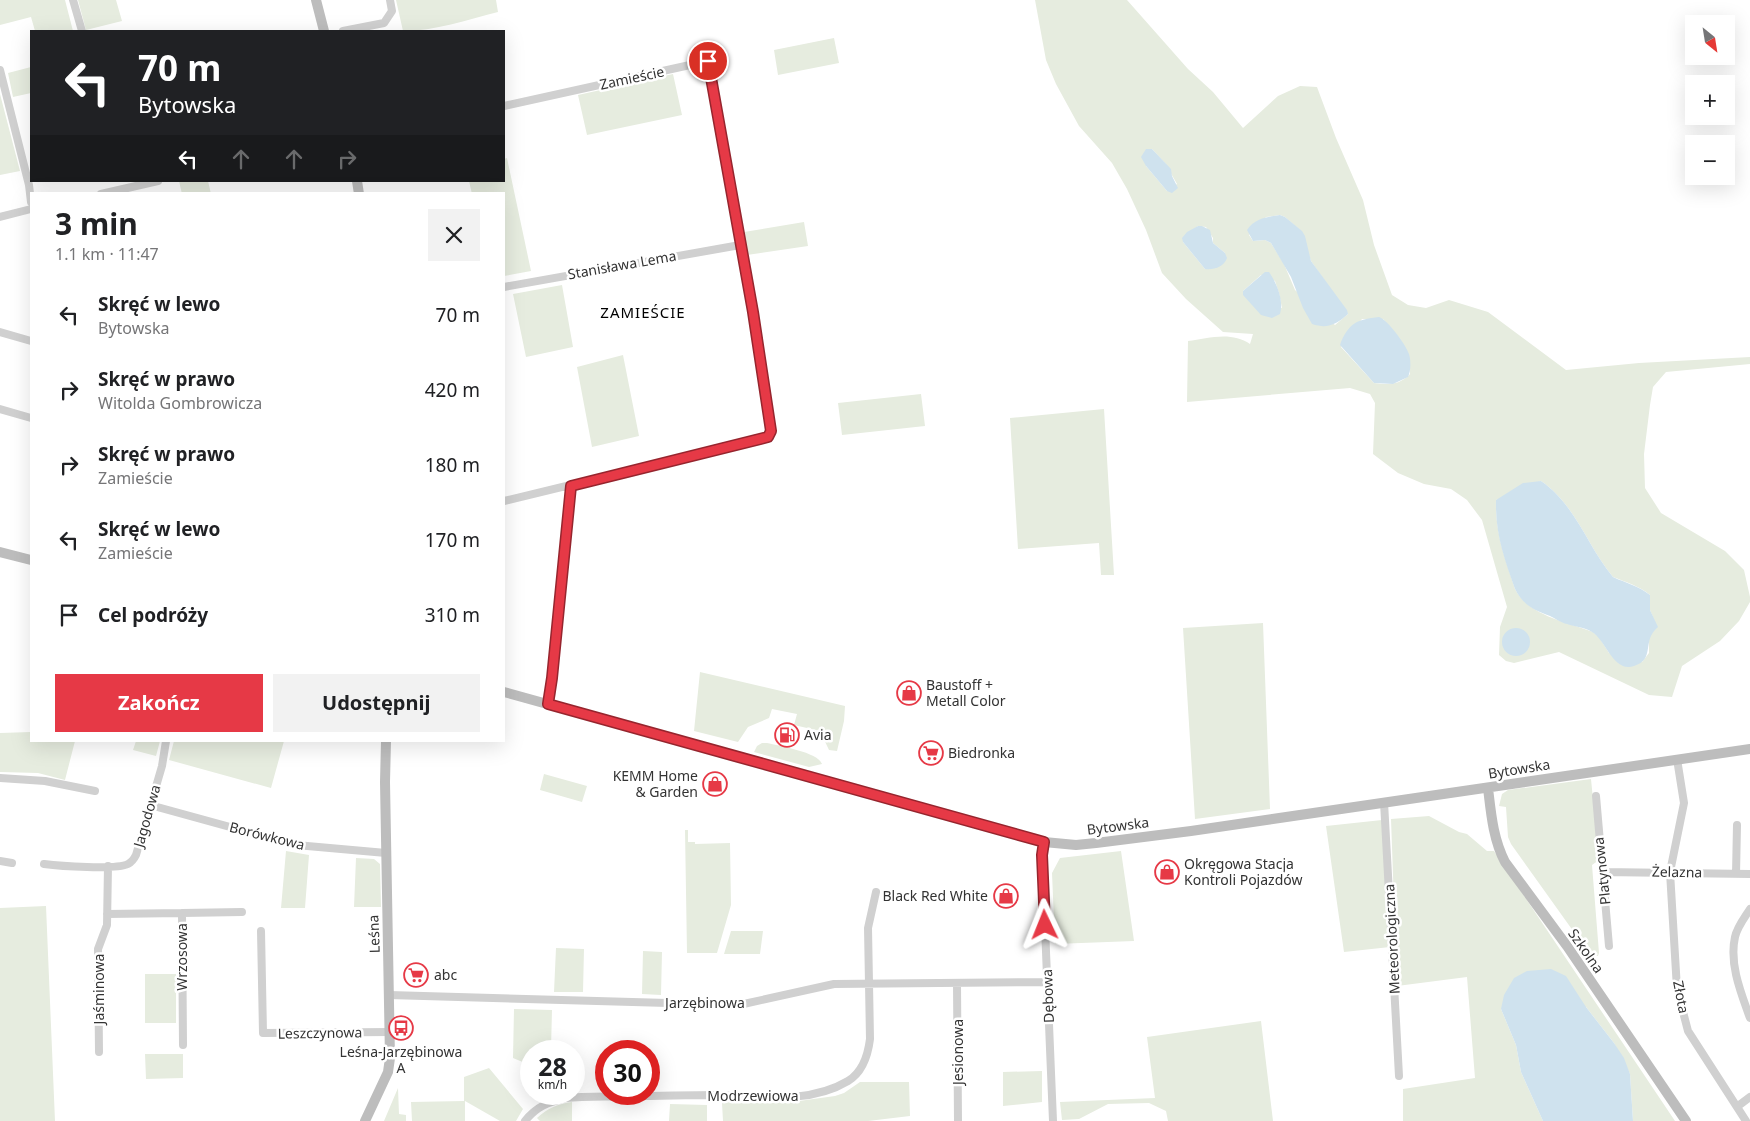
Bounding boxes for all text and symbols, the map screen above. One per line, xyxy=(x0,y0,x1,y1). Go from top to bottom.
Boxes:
north arrow xyxy=(1685,15,1735,65)
map controls xyxy=(1685,15,1735,185)
pin xyxy=(687,40,729,82)
text: 70 m xyxy=(138,44,221,91)
icon: arrive xyxy=(694,47,722,75)
icon: left xyxy=(55,50,120,115)
street label: Zamieście xyxy=(598,61,666,94)
button: + xyxy=(1685,75,1735,125)
text: Bytowska xyxy=(138,89,236,119)
button: − xyxy=(1685,135,1735,185)
icon: left xyxy=(174,145,202,173)
icon: ahead xyxy=(227,145,255,173)
icon: ahead xyxy=(280,145,308,173)
icon: right xyxy=(333,145,361,173)
text: 3 min xyxy=(55,203,138,244)
button: close xyxy=(428,209,480,261)
text: 1.1 km · 11:47 xyxy=(55,243,159,265)
street label: Stanisława Lema xyxy=(566,246,678,283)
text: Skręć w lewo xyxy=(98,291,220,317)
icon: left xyxy=(55,301,83,329)
text: 70 m xyxy=(436,302,480,328)
district label: ZAMIEŚCIE xyxy=(600,302,686,322)
text: Bytowska xyxy=(98,317,169,339)
text: Skręć w prawo xyxy=(98,366,235,392)
icon: right xyxy=(55,376,83,404)
text: 420 m xyxy=(425,377,480,403)
text: Witolda Gombrowicza xyxy=(98,392,262,414)
text: Skręć w prawo xyxy=(98,441,235,467)
icon: right xyxy=(55,451,83,479)
text: 180 m xyxy=(425,452,480,478)
text: Zamieście xyxy=(98,467,173,489)
text: Skręć w lewo xyxy=(98,516,220,542)
icon: left xyxy=(55,526,83,554)
text: 170 m xyxy=(425,527,480,553)
text: Zamieście xyxy=(98,542,173,564)
icon: arrive xyxy=(55,601,83,629)
text: Cel podróży xyxy=(98,602,208,628)
text: 310 m xyxy=(425,602,480,628)
button: Zakończ xyxy=(55,674,263,732)
button: Udostępnij xyxy=(273,674,480,732)
place label: Baustoff + Metall Color xyxy=(926,675,1006,710)
shop icon: Baustoff + Metall Color xyxy=(896,680,922,706)
fuel station icon: Avia xyxy=(774,722,800,748)
place label: Avia xyxy=(804,725,832,744)
supermarket icon: Biedronka xyxy=(918,740,944,766)
place label: Biedronka xyxy=(948,743,1015,762)
street label: Bytowska xyxy=(1487,754,1551,783)
place label: KEMM Home & Garden xyxy=(613,766,698,801)
shop icon: KEMM Home & Garden xyxy=(702,771,728,797)
street label: Jagodowa xyxy=(128,782,165,851)
street label: Bytowska xyxy=(1086,812,1150,839)
street label: Borówkowa xyxy=(228,817,307,854)
street label: Platynowa xyxy=(1589,836,1614,906)
place label: Okręgowa Stacja Kontroli Pojazdów xyxy=(1184,854,1302,889)
shop icon: Okręgowa Stacja Kontroli Pojazdów xyxy=(1154,859,1180,885)
street label: Żelazna xyxy=(1652,862,1702,881)
shop icon: Black Red White xyxy=(993,883,1019,909)
street label: Meteorologiczna xyxy=(1379,884,1404,995)
place label: Black Red White xyxy=(883,886,988,905)
position arrow xyxy=(1018,898,1070,950)
street label: Leśna xyxy=(363,914,384,954)
street label: Wrzosowa xyxy=(172,923,191,991)
street label: Szkolna xyxy=(1564,925,1609,977)
street label: Jaśminowa xyxy=(89,954,108,1026)
supermarket icon: abc xyxy=(403,962,429,988)
place label: abc xyxy=(434,965,457,984)
street label: Dębowa xyxy=(1037,969,1058,1023)
street label: Złota xyxy=(1669,979,1694,1015)
street label: Jarzębinowa xyxy=(663,993,745,1012)
bus stop icon: Leśna-Jarzębinowa A xyxy=(388,1015,414,1041)
street label: Jesionowa xyxy=(948,1019,967,1087)
street label: Leszczynowa xyxy=(277,1022,362,1043)
speed limit sign: 30 xyxy=(595,1040,660,1105)
place label: Leśna-Jarzębinowa A xyxy=(340,1042,462,1077)
text: 28 xyxy=(538,1049,567,1083)
text: km/h xyxy=(538,1076,567,1093)
street label: Modrzewiowa xyxy=(707,1086,799,1105)

